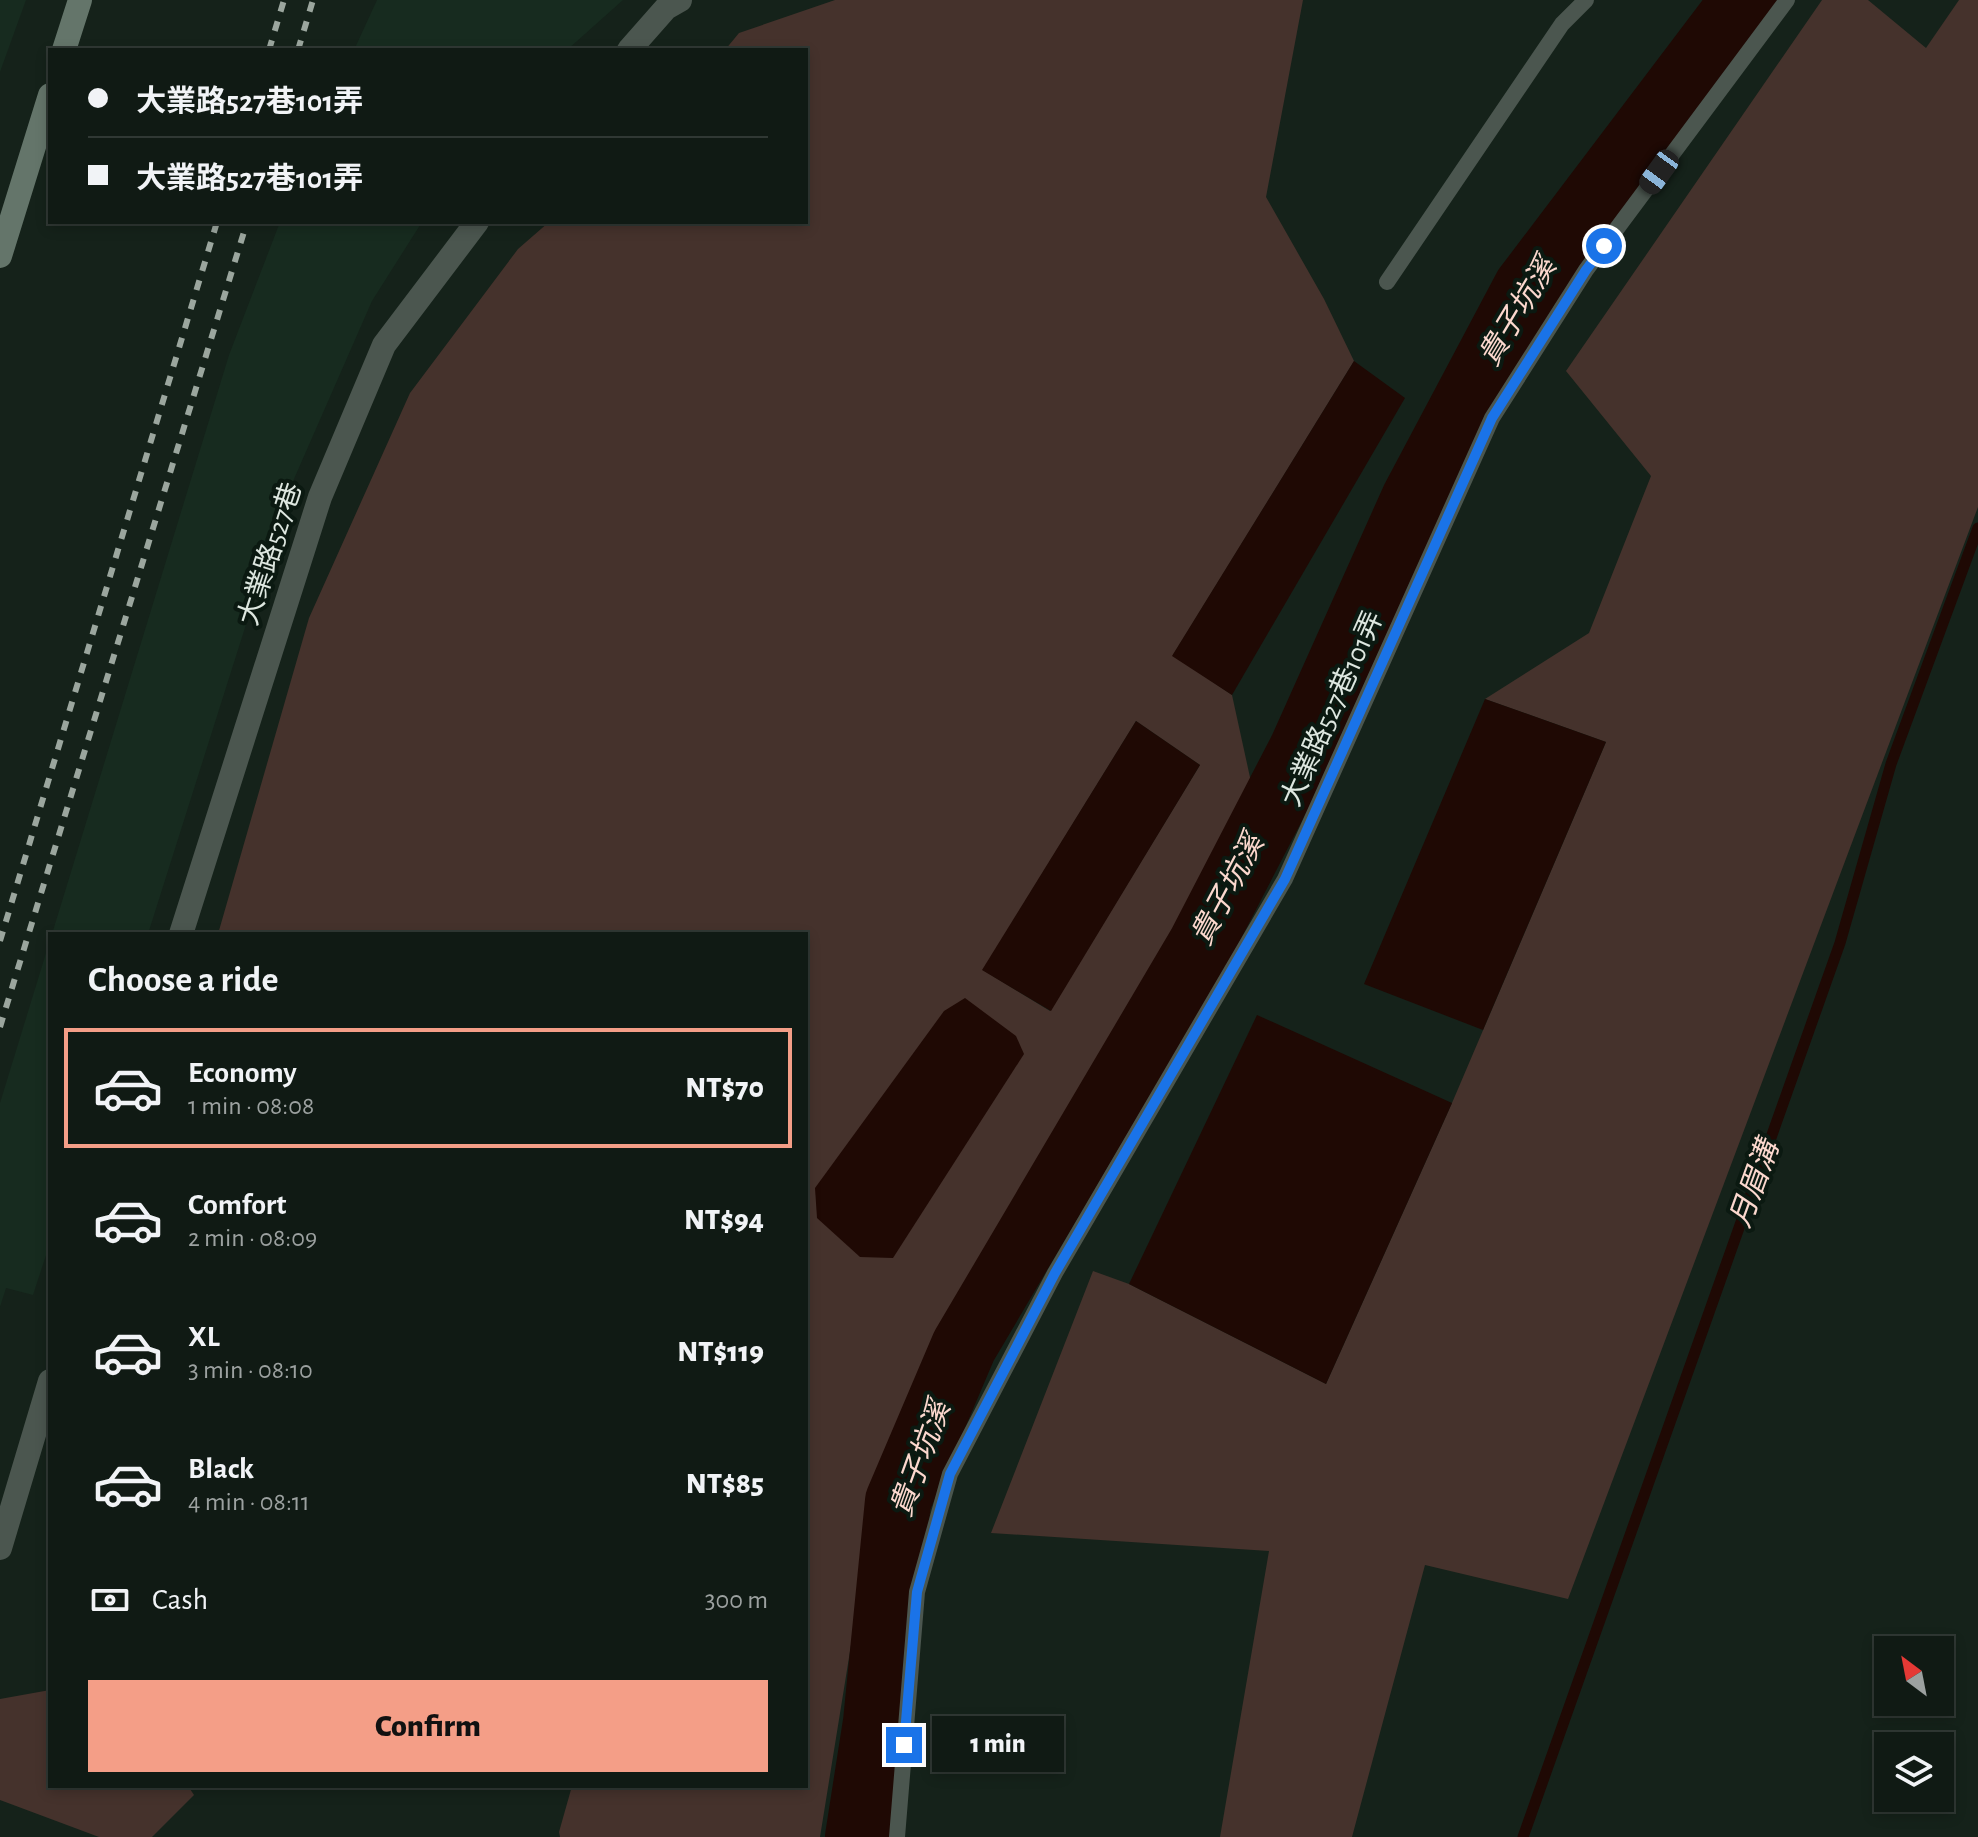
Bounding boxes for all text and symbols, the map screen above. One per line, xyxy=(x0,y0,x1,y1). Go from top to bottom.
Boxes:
text: 大業路527巷101弄 xyxy=(136,87,363,117)
car xyxy=(1635,146,1683,198)
text: 大業路527巷101弄 xyxy=(136,164,363,194)
route start xyxy=(1586,228,1622,264)
water label: 貴子坑溪 xyxy=(1473,248,1564,371)
street label: 大業路527巷 xyxy=(233,479,307,629)
street label: 大業路527巷101弄 xyxy=(1276,606,1389,811)
water label: 貴子坑溪 xyxy=(1185,826,1271,950)
text: Choose a ride xyxy=(88,962,278,998)
icon: car xyxy=(92,1052,164,1124)
text: Economy xyxy=(188,1058,297,1088)
text: NT$70 xyxy=(685,1073,764,1103)
text: 1 min · 08:08 xyxy=(188,1093,314,1119)
water label: 月眉溝 xyxy=(1724,1132,1786,1231)
icon: car xyxy=(92,1184,164,1256)
text: Comfort xyxy=(188,1190,287,1220)
text: NT$94 xyxy=(684,1205,764,1235)
text: 2 min · 08:09 xyxy=(188,1225,317,1251)
icon: car xyxy=(92,1316,164,1388)
text: XL xyxy=(188,1322,220,1352)
text: NT$119 xyxy=(677,1337,764,1367)
text: 3 min · 08:10 xyxy=(188,1357,313,1383)
water label: 貴子坑溪 xyxy=(885,1393,957,1521)
icon: car xyxy=(92,1448,164,1520)
text: Black xyxy=(188,1454,254,1484)
text: NT$85 xyxy=(686,1469,764,1499)
text: 4 min · 08:11 xyxy=(188,1489,310,1515)
icon: cash xyxy=(88,1578,132,1622)
text: Cash xyxy=(152,1585,208,1615)
text: 300 m xyxy=(705,1587,768,1613)
north arrow xyxy=(1874,1636,1954,1716)
map controls xyxy=(1874,1636,1954,1812)
button: Confirm xyxy=(88,1680,768,1772)
callout: 1 min xyxy=(932,1717,1064,1773)
route end xyxy=(886,1727,922,1763)
text: 1 min xyxy=(970,1731,1026,1757)
button: layers xyxy=(1874,1732,1954,1812)

